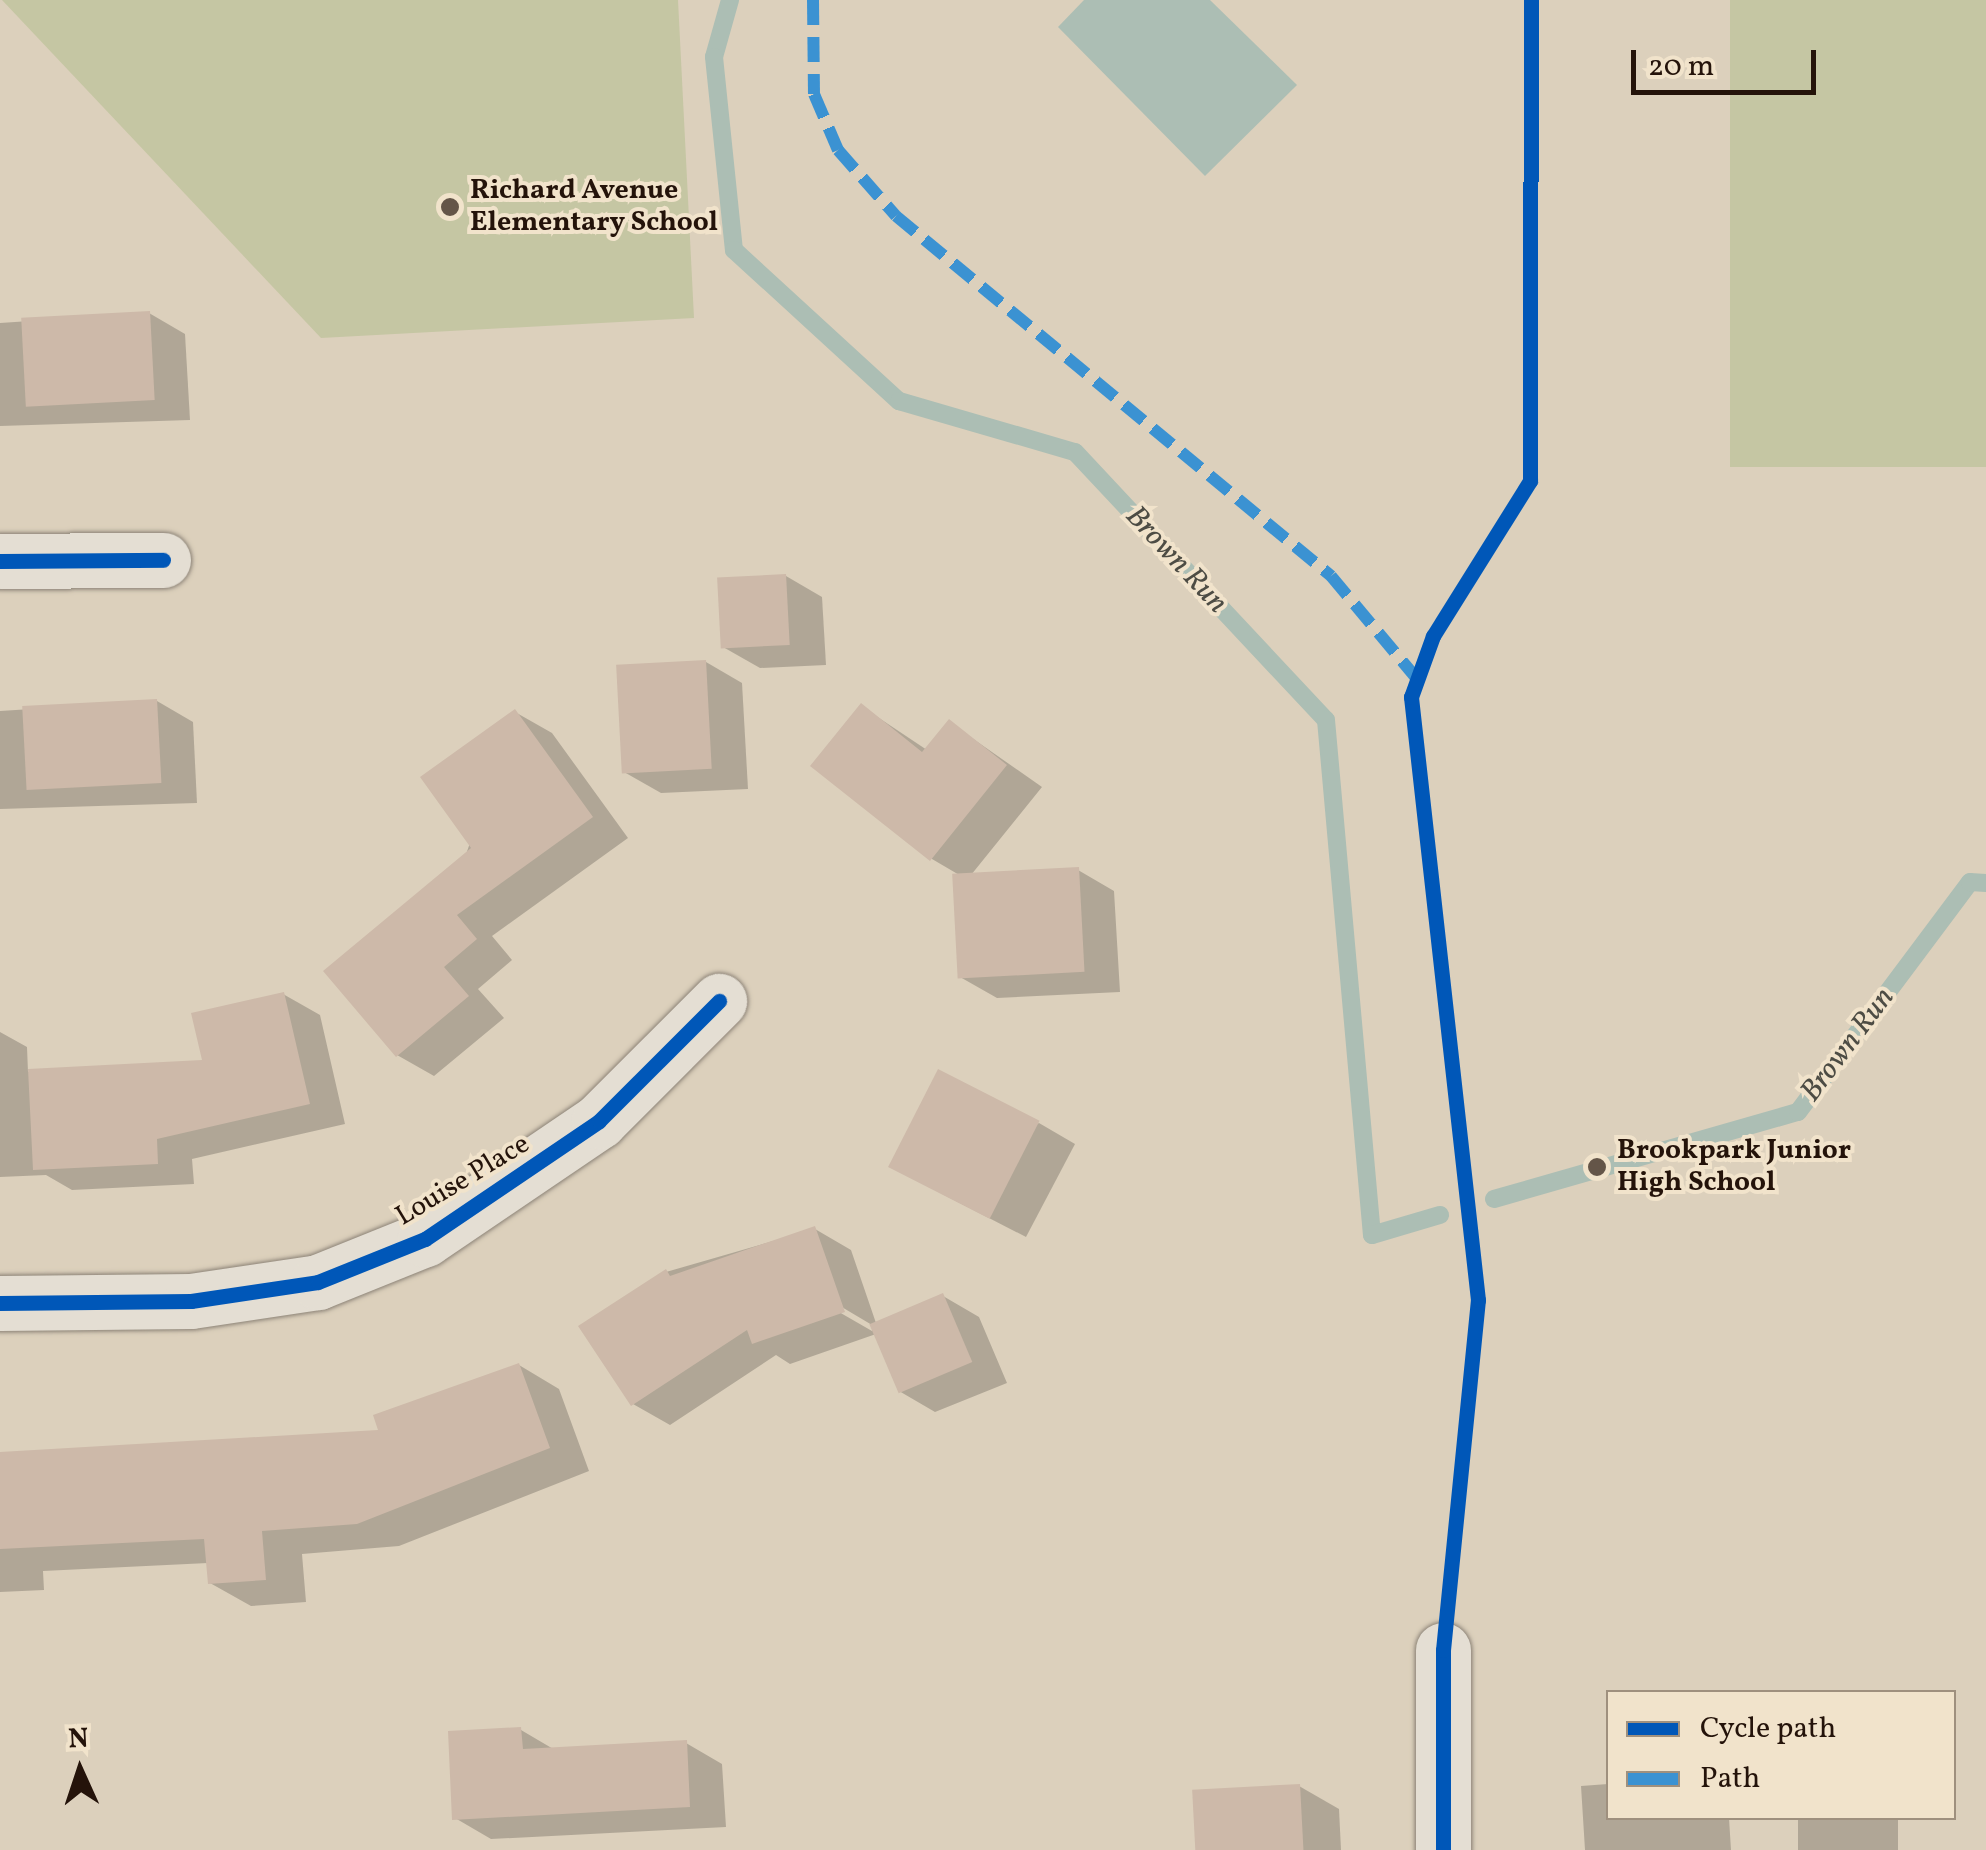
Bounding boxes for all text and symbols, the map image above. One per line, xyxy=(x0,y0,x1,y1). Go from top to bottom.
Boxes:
scale bar xyxy=(1636,30,1821,92)
text: 20 m xyxy=(1648,46,1714,88)
place label: Richard Avenue Elementary School xyxy=(470,174,719,240)
marker: Richard Avenue Elementary School xyxy=(439,196,461,218)
water label: Brown Run xyxy=(1117,499,1235,621)
water label: Brown Run xyxy=(1793,981,1903,1109)
street label: Louise Place xyxy=(390,1128,536,1234)
place label: Brookpark Junior High School xyxy=(1617,1134,1851,1200)
marker: Brookpark Junior High School xyxy=(1586,1156,1608,1178)
legend xyxy=(1606,1690,1956,1820)
text: Cycle path xyxy=(1700,1708,1836,1750)
north arrow xyxy=(30,1720,130,1820)
text: N xyxy=(67,1720,90,1760)
text: Path xyxy=(1700,1758,1760,1800)

